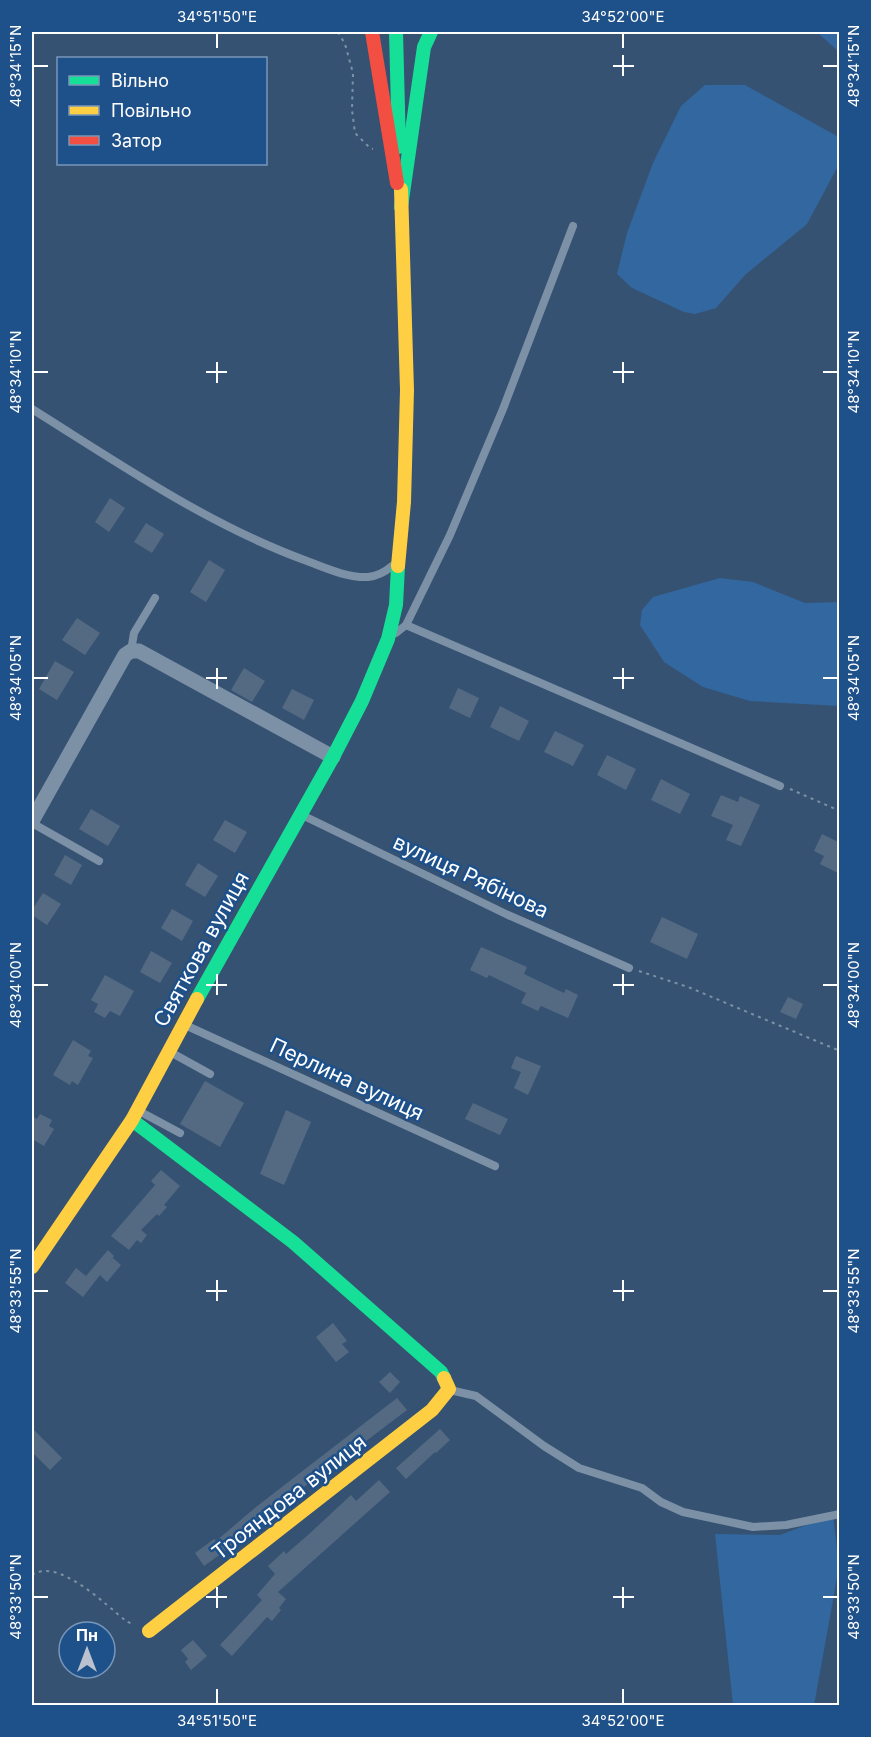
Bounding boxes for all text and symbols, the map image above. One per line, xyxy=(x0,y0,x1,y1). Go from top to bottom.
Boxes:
text: 34°51'50"E xyxy=(177,7,257,26)
text: 34°52'00"E xyxy=(581,7,665,26)
text: 48°34'15"N xyxy=(6,25,25,107)
text: 48°34'15"N xyxy=(844,25,863,107)
legend xyxy=(57,57,267,165)
text: Вільно xyxy=(111,70,169,91)
text: Повільно xyxy=(111,100,192,121)
text: Затор xyxy=(111,130,162,151)
text: 48°34'10"N xyxy=(6,331,25,413)
text: 48°34'10"N xyxy=(844,331,863,413)
text: 48°34'05"N xyxy=(6,635,25,721)
text: 48°34'05"N xyxy=(844,635,863,721)
street label: вулиця Рябінова xyxy=(389,829,553,923)
street label: Святкова вулиця xyxy=(148,867,254,1031)
text: 48°34'00"N xyxy=(6,942,25,1028)
text: 48°34'00"N xyxy=(844,942,863,1028)
street label: Перлина вулиця xyxy=(266,1032,428,1126)
text: 48°33'55"N xyxy=(6,1248,25,1334)
text: 48°33'55"N xyxy=(844,1248,863,1334)
street label: Трояндова вулиця xyxy=(207,1429,371,1565)
text: 48°33'50"N xyxy=(6,1554,25,1640)
text: 48°33'50"N xyxy=(844,1554,863,1640)
north arrow xyxy=(57,1620,117,1680)
text: Пн xyxy=(76,1625,98,1645)
text: 34°51'50"E xyxy=(177,1711,257,1730)
text: 34°52'00"E xyxy=(581,1711,665,1730)

